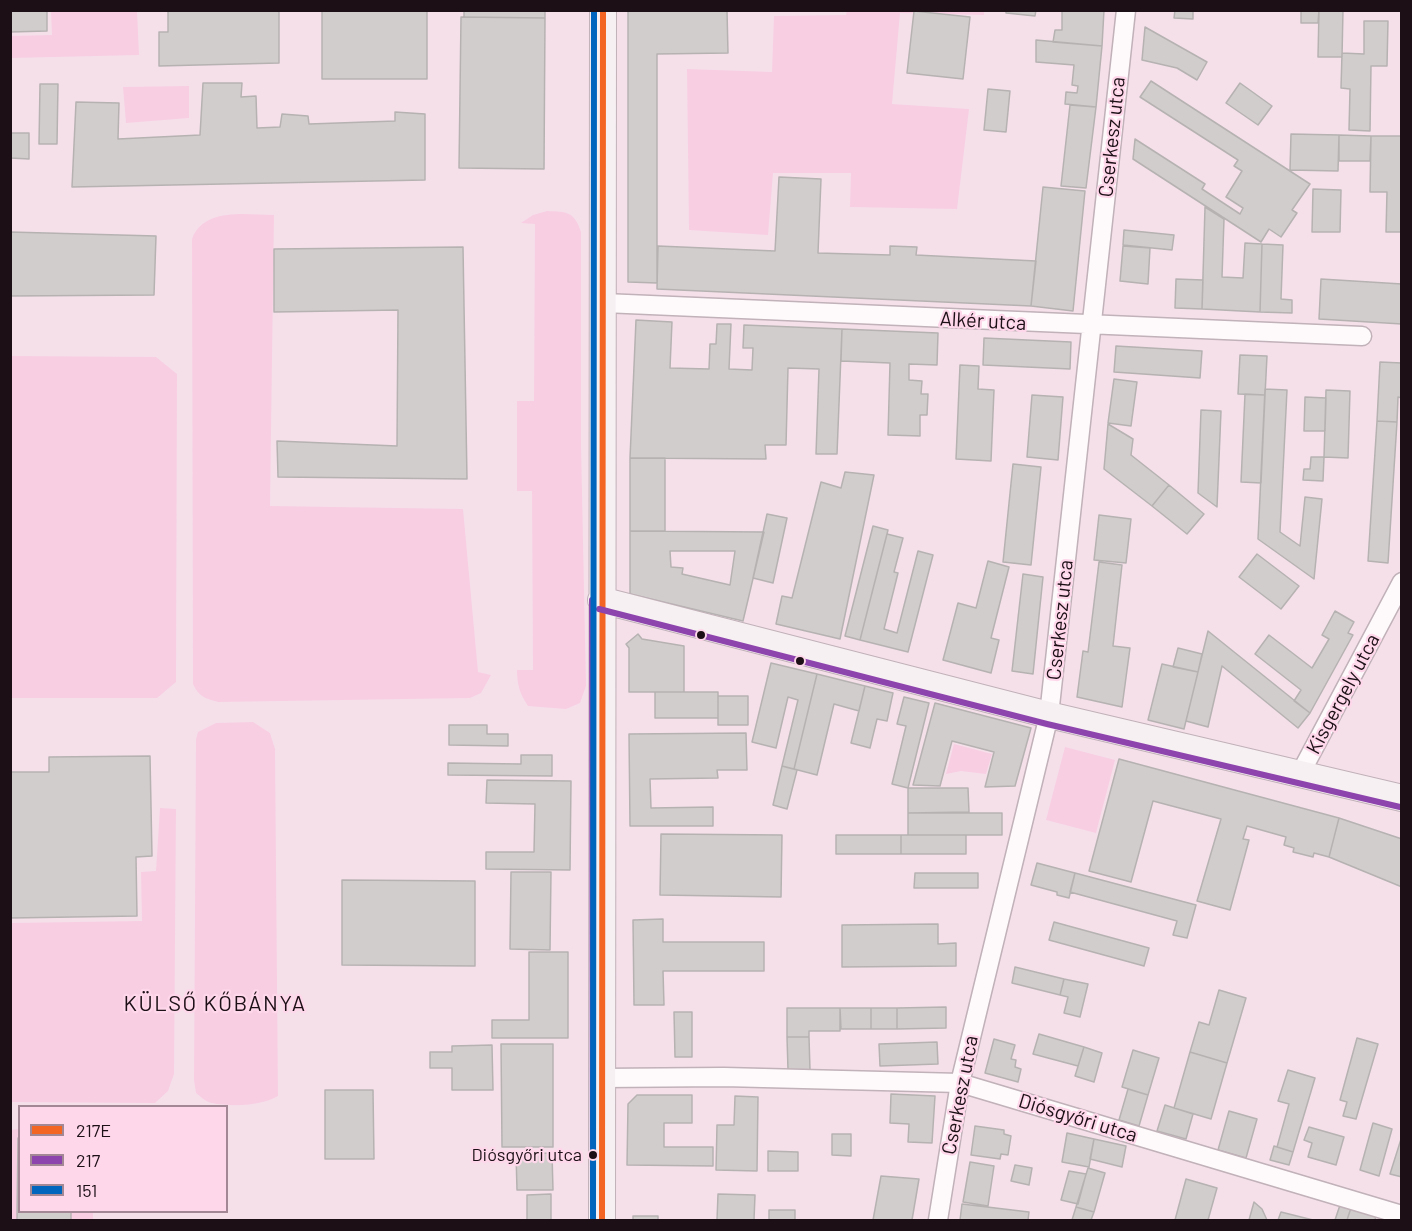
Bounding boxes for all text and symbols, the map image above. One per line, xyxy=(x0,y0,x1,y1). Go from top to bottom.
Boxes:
street label: Cserkesz utca xyxy=(1094,76,1130,198)
street label: Alkér utca xyxy=(939,307,1027,335)
street label: Cserkesz utca xyxy=(1042,559,1078,681)
unlabelled marker xyxy=(695,629,707,641)
street label: Kisgergely utca xyxy=(1301,630,1385,758)
unlabelled marker xyxy=(794,655,806,667)
district label: KÜLSŐ KŐBÁNYA xyxy=(123,991,307,1017)
street label: Cserkesz utca xyxy=(937,1033,983,1157)
street label: Diósgyőri utca xyxy=(1016,1089,1140,1147)
legend xyxy=(18,1105,228,1213)
text: 217E xyxy=(76,1119,111,1141)
place label: Diósgyőri utca xyxy=(471,1144,582,1166)
text: 217 xyxy=(76,1149,100,1171)
marker: Diósgyőri utca xyxy=(587,1149,599,1161)
text: 151 xyxy=(76,1179,97,1201)

